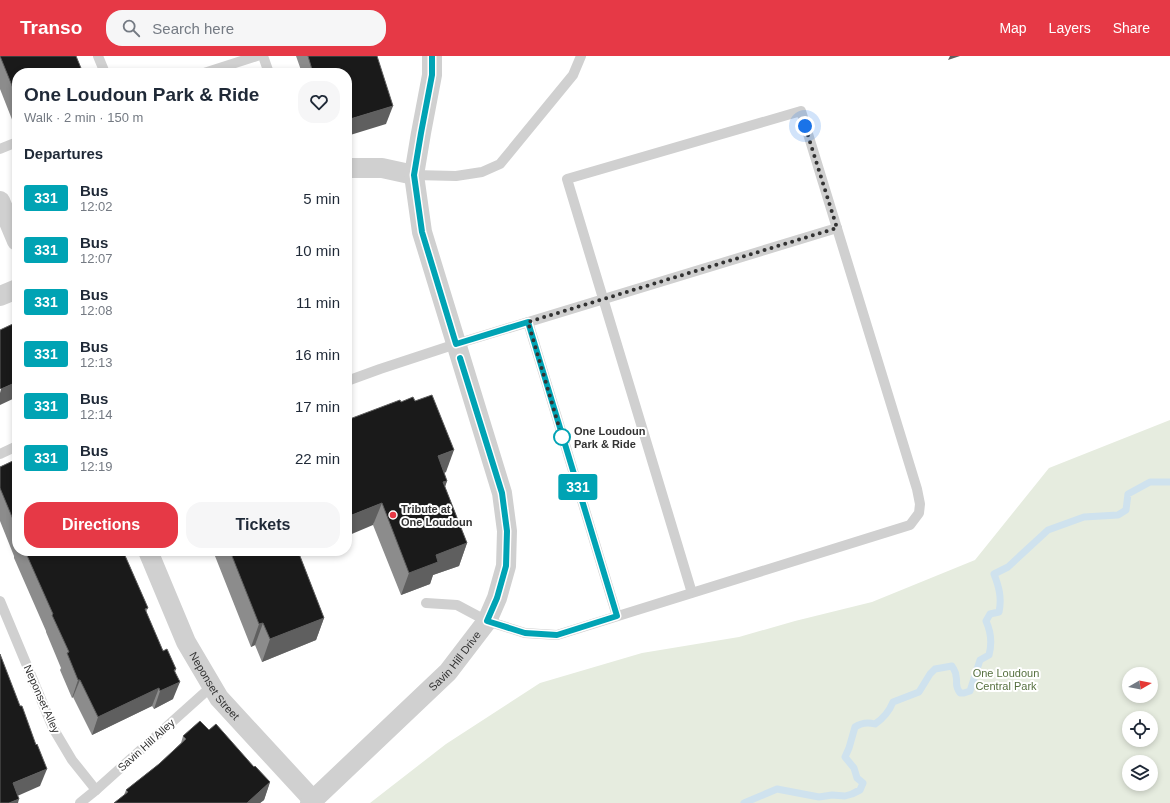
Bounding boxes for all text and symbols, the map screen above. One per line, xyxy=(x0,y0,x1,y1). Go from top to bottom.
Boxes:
search box xyxy=(106,10,386,46)
text: Transo xyxy=(20,17,82,38)
icon: search xyxy=(120,17,142,39)
text: Search here xyxy=(152,20,234,37)
text: Map xyxy=(999,20,1027,36)
text: Layers xyxy=(1049,20,1091,36)
text: Share xyxy=(1113,20,1150,36)
button: heart xyxy=(298,81,340,123)
text: One Loudoun Park & Ride xyxy=(24,84,259,105)
text: Walk · 2 min · 150 m xyxy=(24,110,143,125)
your location xyxy=(795,116,815,136)
text: Departures xyxy=(24,145,103,162)
text: Bus xyxy=(80,182,108,199)
text: 331 xyxy=(34,190,58,206)
text: 5 min xyxy=(303,190,340,207)
text: 12:02 xyxy=(80,199,113,214)
text: Bus xyxy=(80,234,108,251)
text: 331 xyxy=(34,242,58,258)
text: 10 min xyxy=(295,242,340,259)
text: 12:07 xyxy=(80,251,113,266)
text: Bus xyxy=(80,286,108,303)
text: 331 xyxy=(34,294,58,310)
text: 11 min xyxy=(296,294,340,311)
text: 12:08 xyxy=(80,303,113,318)
text: Bus xyxy=(80,338,108,355)
text: 331 xyxy=(34,346,58,362)
text: 16 min xyxy=(295,346,340,363)
text: 12:13 xyxy=(80,355,113,370)
text: Bus xyxy=(80,390,108,407)
text: 331 xyxy=(34,398,58,414)
text: 17 min xyxy=(295,398,340,415)
text: 12:14 xyxy=(80,407,113,422)
place label: One Loudoun Park & Ride xyxy=(574,425,646,450)
marker: One Loudoun Park & Ride xyxy=(553,428,571,446)
text: Bus xyxy=(80,442,108,459)
text: 331 xyxy=(34,450,58,466)
text: 22 min xyxy=(295,450,340,467)
text: 12:19 xyxy=(80,459,113,474)
line badge: 331 xyxy=(555,474,601,500)
text: 331 xyxy=(566,479,590,495)
button: Directions xyxy=(24,502,178,548)
button: Tickets xyxy=(186,502,340,548)
place label: Tribute at One Loudoun xyxy=(401,503,473,528)
marker: Tribute at One Loudoun xyxy=(388,510,398,520)
street label: Savin Hill Drive xyxy=(426,629,483,693)
street label: Neponset Street xyxy=(187,650,242,722)
street label: Neponset Alley xyxy=(22,663,63,735)
park label: One Loudoun Central Park xyxy=(973,667,1039,692)
north arrow xyxy=(1122,667,1158,703)
map controls xyxy=(1122,667,1158,791)
button: locate xyxy=(1122,711,1158,747)
street label: Savin Hill Alley xyxy=(115,716,177,774)
button: layers xyxy=(1122,755,1158,791)

